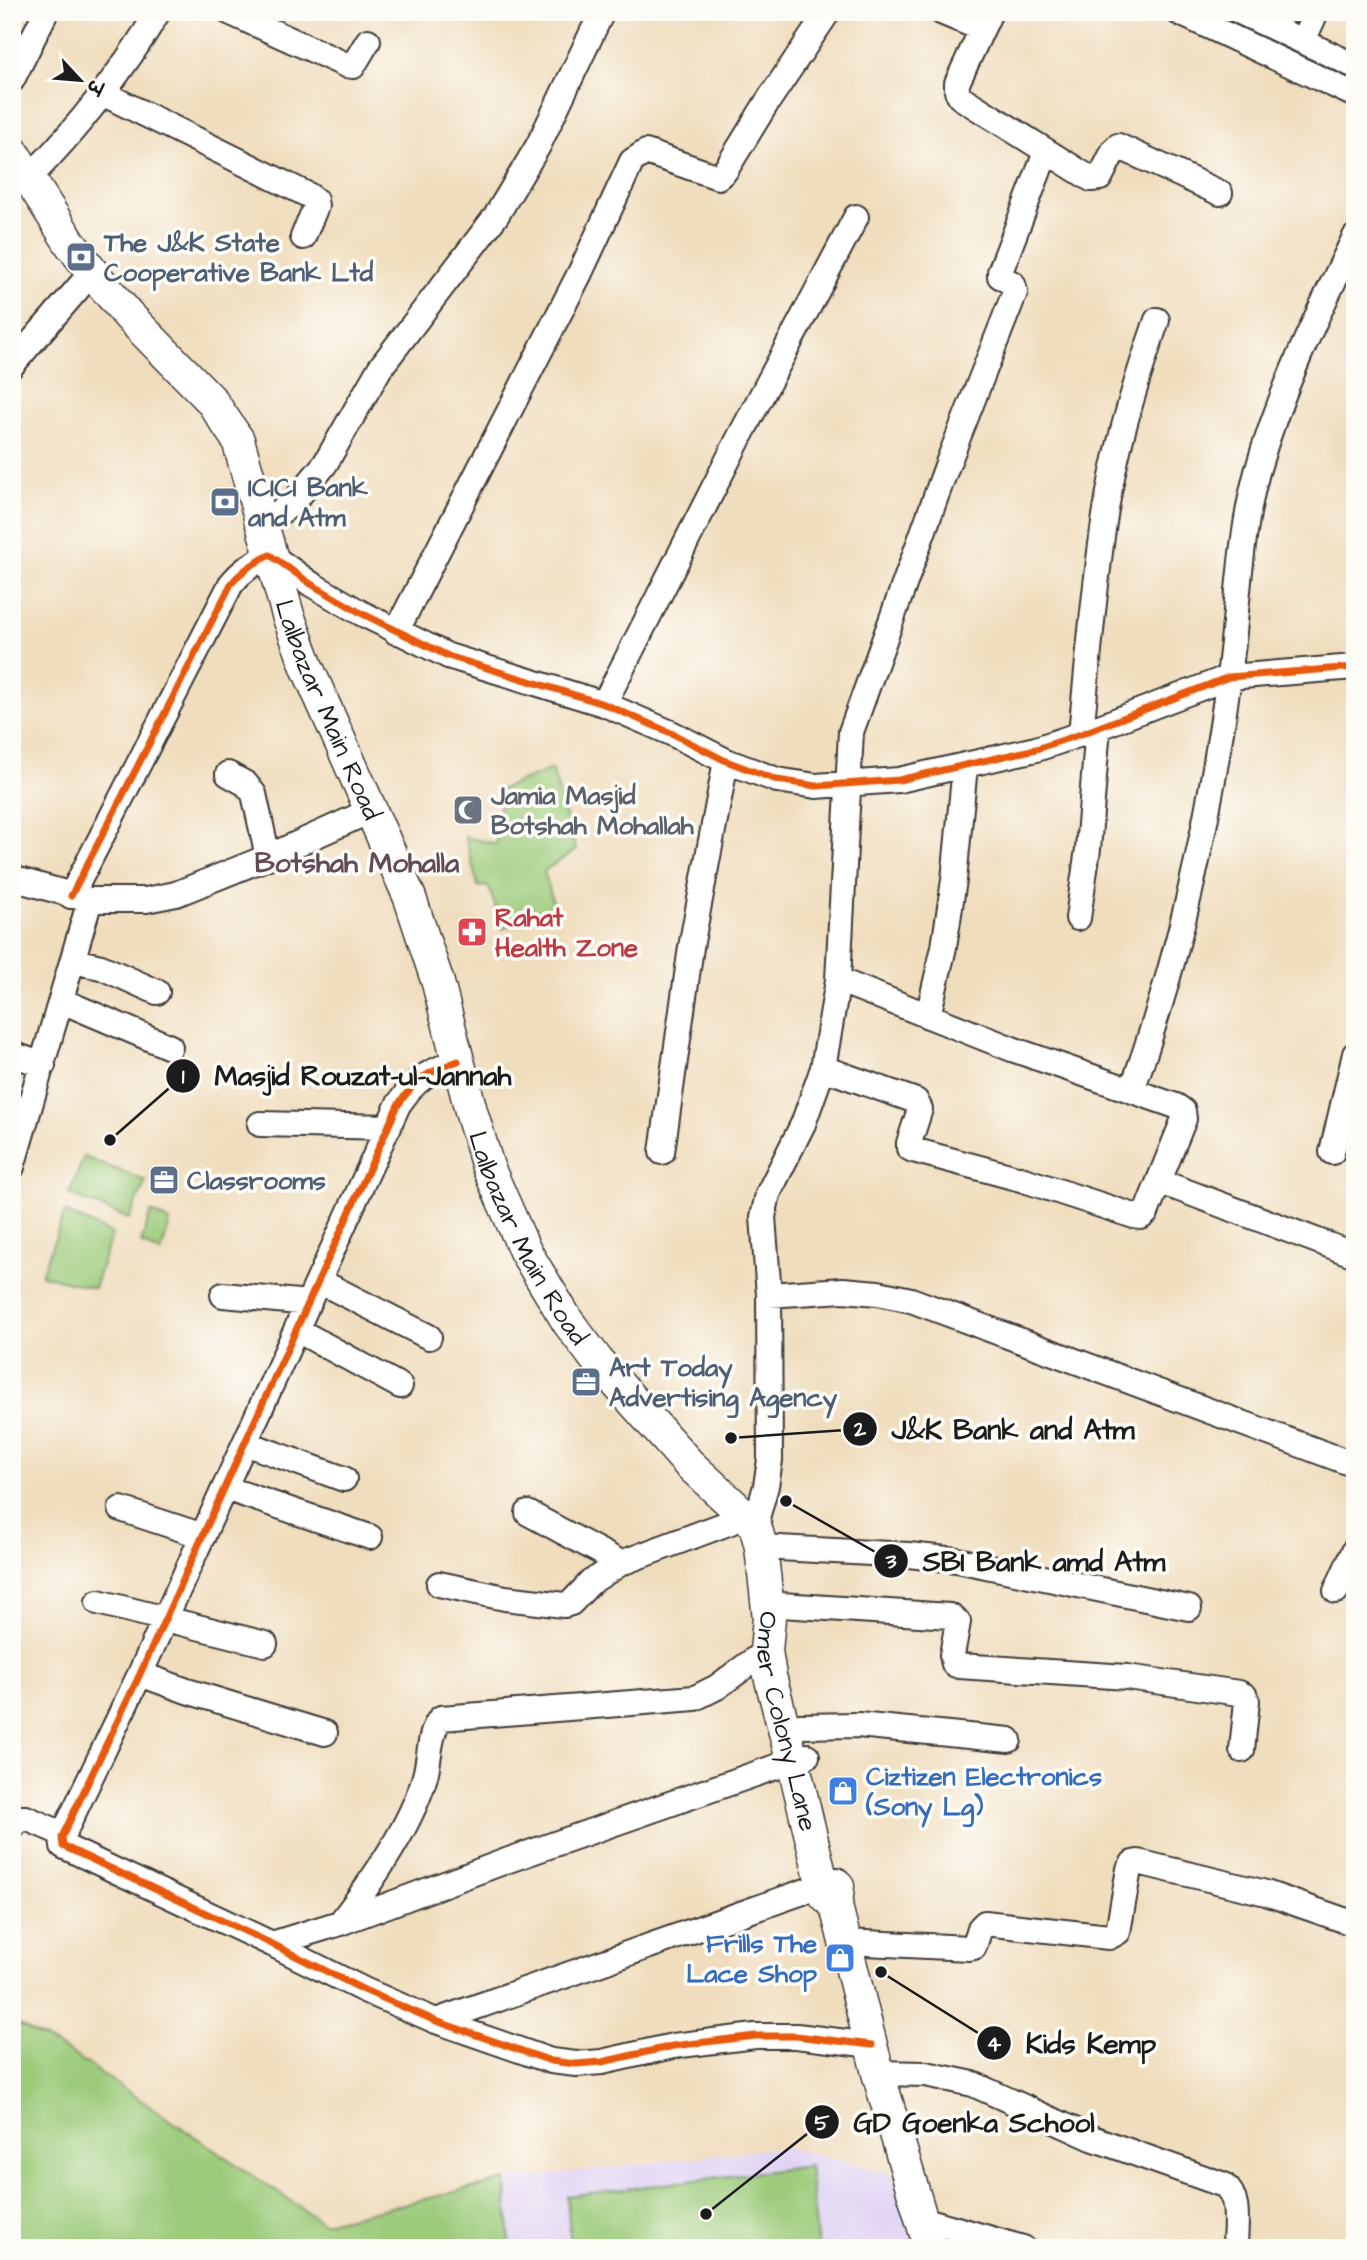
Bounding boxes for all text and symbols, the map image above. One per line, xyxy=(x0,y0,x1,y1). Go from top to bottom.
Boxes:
north arrow xyxy=(46,46,116,116)
text: उ xyxy=(78,73,110,101)
place label: The J&K State Cooperative Bank Ltd xyxy=(103,225,374,291)
bank icon: The J&K State Cooperative Bank Ltd xyxy=(64,240,98,274)
place label: ICICI Bank and Atm xyxy=(247,470,369,536)
bank icon: ICICI Bank and Atm xyxy=(208,485,242,519)
street label: Lalbazar Main Road xyxy=(266,596,390,826)
place label: Jamia Masjid Botshah Mohallah xyxy=(490,778,695,844)
mosque icon: Jamia Masjid Botshah Mohallah xyxy=(451,793,485,827)
district label: Botshah Mohalla xyxy=(255,844,460,883)
place label: Rahat Health Zone xyxy=(495,900,638,966)
pharmacy icon: Rahat Health Zone xyxy=(455,915,489,949)
callout: Masjid Rouzat-ul-Jannah xyxy=(166,1051,525,1100)
text: Masjid Rouzat-ul-Jannah xyxy=(215,1057,513,1096)
text: 1 xyxy=(182,1062,185,1091)
street label: Lalbazar Main Road xyxy=(459,1127,596,1353)
office icon: Classrooms xyxy=(147,1163,181,1197)
place label: Classrooms xyxy=(187,1163,326,1199)
place label: Art Today Advertising Agency xyxy=(609,1350,838,1419)
office icon: Art Today Advertising Agency xyxy=(569,1365,603,1399)
callout: J&K Bank and Atm xyxy=(843,1404,1149,1453)
text: J&K Bank and Atm xyxy=(890,1411,1136,1450)
text: 2 xyxy=(853,1415,867,1444)
callout: SBI Bank amd Atm xyxy=(873,1536,1179,1585)
text: SBI Bank amd Atm xyxy=(922,1543,1166,1582)
text: 3 xyxy=(885,1547,897,1576)
street label: Omer Colony Lane xyxy=(747,1610,826,1835)
place label: Ciztizen Electronics (Sony Lg) xyxy=(865,1759,1102,1828)
shop icon: Ciztizen Electronics (Sony Lg) xyxy=(826,1774,860,1808)
place label: Frills The Lace Shop xyxy=(686,1926,818,1992)
shop icon: Frills The Lace Shop xyxy=(823,1941,857,1975)
callout: Kids Kemp xyxy=(977,2019,1170,2068)
text: Kids Kemp xyxy=(1026,2025,1157,2065)
text: 4 xyxy=(987,2030,1002,2059)
callout: GD Goenka School xyxy=(804,2098,1109,2147)
text: GD Goenka School xyxy=(853,2104,1095,2143)
text: 5 xyxy=(815,2109,831,2138)

